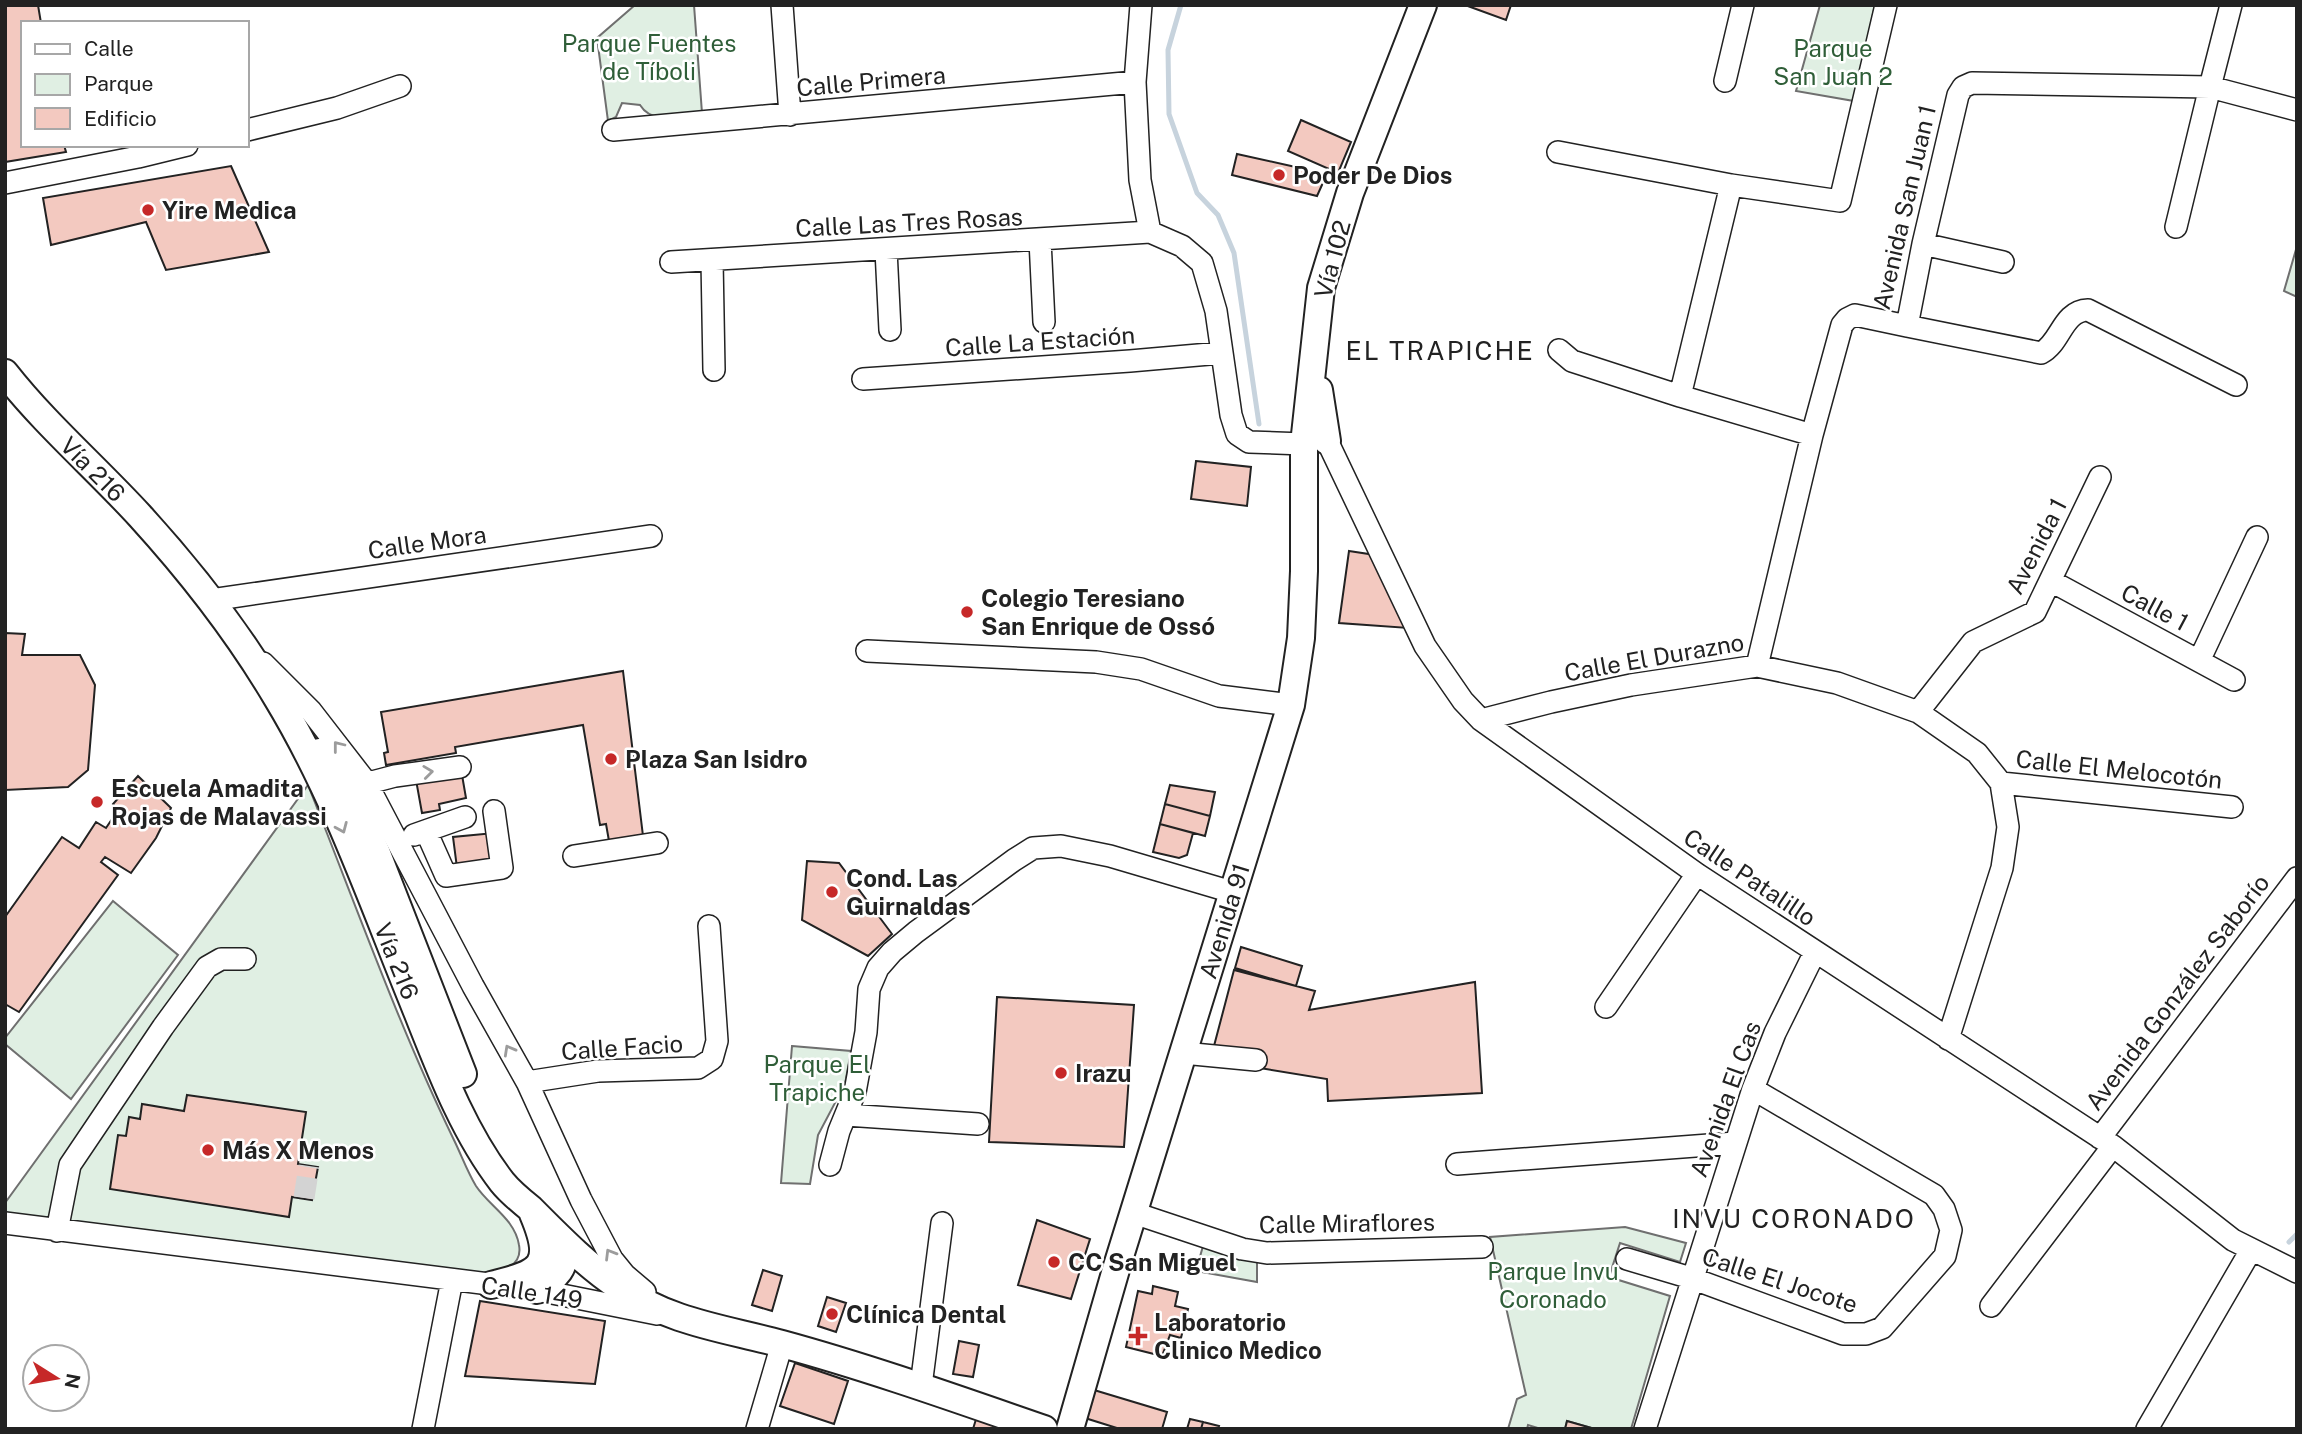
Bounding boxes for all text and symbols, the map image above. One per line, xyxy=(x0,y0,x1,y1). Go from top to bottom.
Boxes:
legend xyxy=(21,21,248,147)
park label: Parque Fuentes de Tíboli xyxy=(562,29,736,85)
park label: Parque San Juan 2 xyxy=(1773,34,1893,90)
text: Calle xyxy=(84,36,134,61)
street label: Calle Primera xyxy=(795,61,947,101)
text: Parque xyxy=(84,71,153,96)
street label: Avenida San Juan 1 xyxy=(1867,102,1941,312)
text: Edificio xyxy=(84,106,157,131)
place label: Poder De Dios xyxy=(1293,161,1452,189)
marker: Poder De Dios xyxy=(1271,167,1287,183)
place label: Yire Medica xyxy=(162,196,297,224)
marker: Yire Medica xyxy=(140,202,156,218)
street label: Calle Las Tres Rosas xyxy=(794,202,1024,242)
street label: Vía 102 xyxy=(1308,217,1356,301)
street label: Calle La Estación xyxy=(944,320,1136,362)
district label: EL TRAPICHE xyxy=(1345,335,1535,366)
street label: Vía 216 xyxy=(55,431,131,507)
street label: Avenida 1 xyxy=(2000,493,2072,599)
street label: Calle Mora xyxy=(366,520,488,564)
street label: Calle 1 xyxy=(2117,578,2193,636)
place label: Colegio Teresiano San Enrique de Ossó xyxy=(981,584,1215,640)
marker: Colegio Teresiano San Enrique de Ossó xyxy=(959,604,975,620)
street label: Calle El Durazno xyxy=(1562,627,1746,687)
one-way arrow xyxy=(333,741,346,753)
street label: Calle El Melocotón xyxy=(2014,744,2224,794)
place label: Plaza San Isidro xyxy=(625,745,808,773)
marker: Plaza San Isidro xyxy=(603,751,619,767)
one-way arrow xyxy=(422,764,433,779)
place label: Escuela Amadita Rojas de Malavassi xyxy=(111,774,327,830)
marker: Escuela Amadita Rojas de Malavassi xyxy=(89,794,105,810)
one-way arrow xyxy=(333,821,347,833)
street label: Calle Patalillo xyxy=(1679,823,1821,931)
street label: Avenida 91 xyxy=(1193,860,1255,982)
place label: Cond. Las Guirnaldas xyxy=(846,864,971,920)
street label: Avenida González Saborío xyxy=(2079,869,2275,1115)
marker: Cond. Las Guirnaldas xyxy=(824,884,840,900)
street label: Vía 216 xyxy=(369,919,425,1003)
street label: Avenida El Cas xyxy=(1684,1017,1766,1181)
street label: Calle Facio xyxy=(560,1029,684,1065)
one-way arrow xyxy=(504,1045,517,1058)
park label: Parque El Trapiche xyxy=(764,1050,870,1106)
place label: Irazu xyxy=(1075,1059,1132,1087)
marker: Irazu xyxy=(1053,1065,1069,1081)
place label: Más X Menos xyxy=(222,1136,374,1164)
marker: Más X Menos xyxy=(200,1142,216,1158)
district label: INVU CORONADO xyxy=(1672,1203,1916,1234)
street label: Calle Miraflores xyxy=(1259,1207,1435,1239)
street label: Calle El Jocote xyxy=(1699,1242,1861,1318)
one-way arrow xyxy=(605,1248,618,1261)
place label: CC San Miguel xyxy=(1068,1248,1237,1276)
marker: CC San Miguel xyxy=(1046,1254,1062,1270)
park label: Parque Invu Coronado xyxy=(1487,1257,1619,1313)
street label: Calle 149 xyxy=(479,1270,585,1314)
place label: Clínica Dental xyxy=(846,1300,1007,1328)
marker: Clínica Dental xyxy=(824,1306,840,1322)
place label: Laboratorio Clinico Medico xyxy=(1154,1308,1322,1364)
marker: Laboratorio Clinico Medico xyxy=(1128,1326,1148,1346)
north arrow xyxy=(21,1343,91,1413)
text: N xyxy=(60,1372,85,1391)

